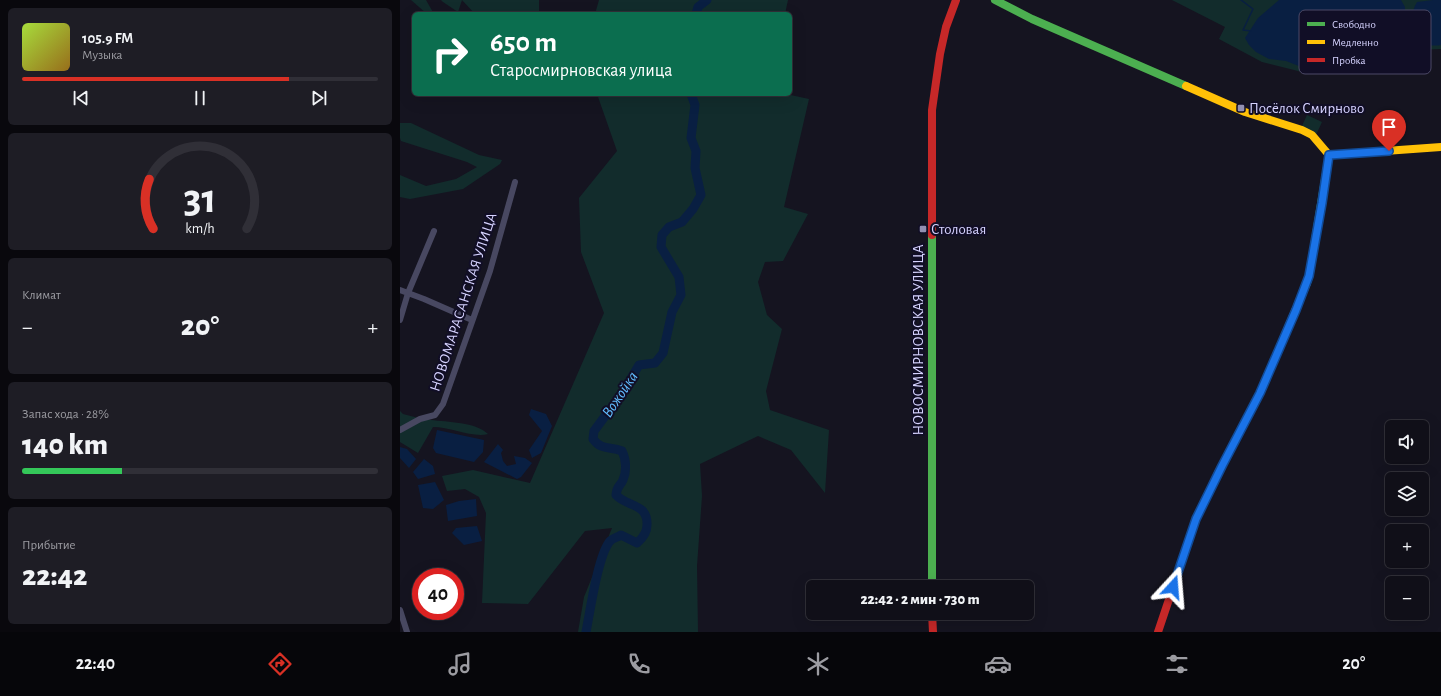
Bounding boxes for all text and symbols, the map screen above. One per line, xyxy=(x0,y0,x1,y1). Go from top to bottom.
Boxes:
legend xyxy=(1299,10,1431,74)
text: Свободно xyxy=(1332,19,1376,30)
icon: right xyxy=(424,28,476,80)
text: 650 m xyxy=(490,29,557,57)
text: 105.9 FM xyxy=(82,31,133,46)
text: Медленно xyxy=(1332,37,1379,48)
text: Музыка xyxy=(82,49,123,62)
text: Пробка xyxy=(1332,55,1365,66)
text: Старосмирновская улица xyxy=(490,62,673,80)
icon: previous xyxy=(70,87,92,109)
icon: pause xyxy=(189,87,211,109)
icon: next xyxy=(308,87,330,109)
place label: Посёлок Смирново xyxy=(1249,101,1364,116)
marker: Посёлок Смирново xyxy=(1236,103,1246,113)
pin xyxy=(1372,110,1406,151)
icon: arrive xyxy=(1378,116,1400,138)
text: 31 xyxy=(184,179,216,220)
street label: НОВОМАРАСАНСКАЯ УЛИЦА xyxy=(427,211,500,394)
text: km/h xyxy=(185,222,215,236)
place label: Столовая xyxy=(931,222,986,237)
marker: Столовая xyxy=(918,224,928,234)
street label: НОВОСМИРНОВСКАЯ УЛИЦА xyxy=(911,244,926,435)
text: Климат xyxy=(22,289,61,302)
text: 20° xyxy=(181,311,219,341)
text: − xyxy=(22,316,33,338)
text: + xyxy=(367,316,378,338)
water label: Вожойка xyxy=(599,369,641,420)
text: Запас хода · 28% xyxy=(22,408,109,421)
map controls xyxy=(1385,420,1429,620)
button: sound xyxy=(1385,420,1429,464)
text: 140 km xyxy=(22,430,108,460)
button: layers xyxy=(1385,472,1429,516)
button: + xyxy=(1385,524,1429,568)
text: Прибытие xyxy=(22,539,76,552)
text: 22:42 xyxy=(22,561,87,591)
position arrow xyxy=(1152,566,1194,608)
speed limit sign: 40 xyxy=(412,568,464,620)
button: − xyxy=(1385,576,1429,620)
text: 22:42 · 2 мин · 730 m xyxy=(860,592,980,607)
icon: directions xyxy=(266,650,294,678)
icon: music xyxy=(446,650,474,678)
icon: phone xyxy=(625,650,653,678)
icon: climate xyxy=(804,650,832,678)
icon: car xyxy=(984,650,1012,678)
icon: filters xyxy=(1163,650,1191,678)
text: 22:40 xyxy=(76,655,115,673)
text: 20° xyxy=(1342,655,1365,673)

